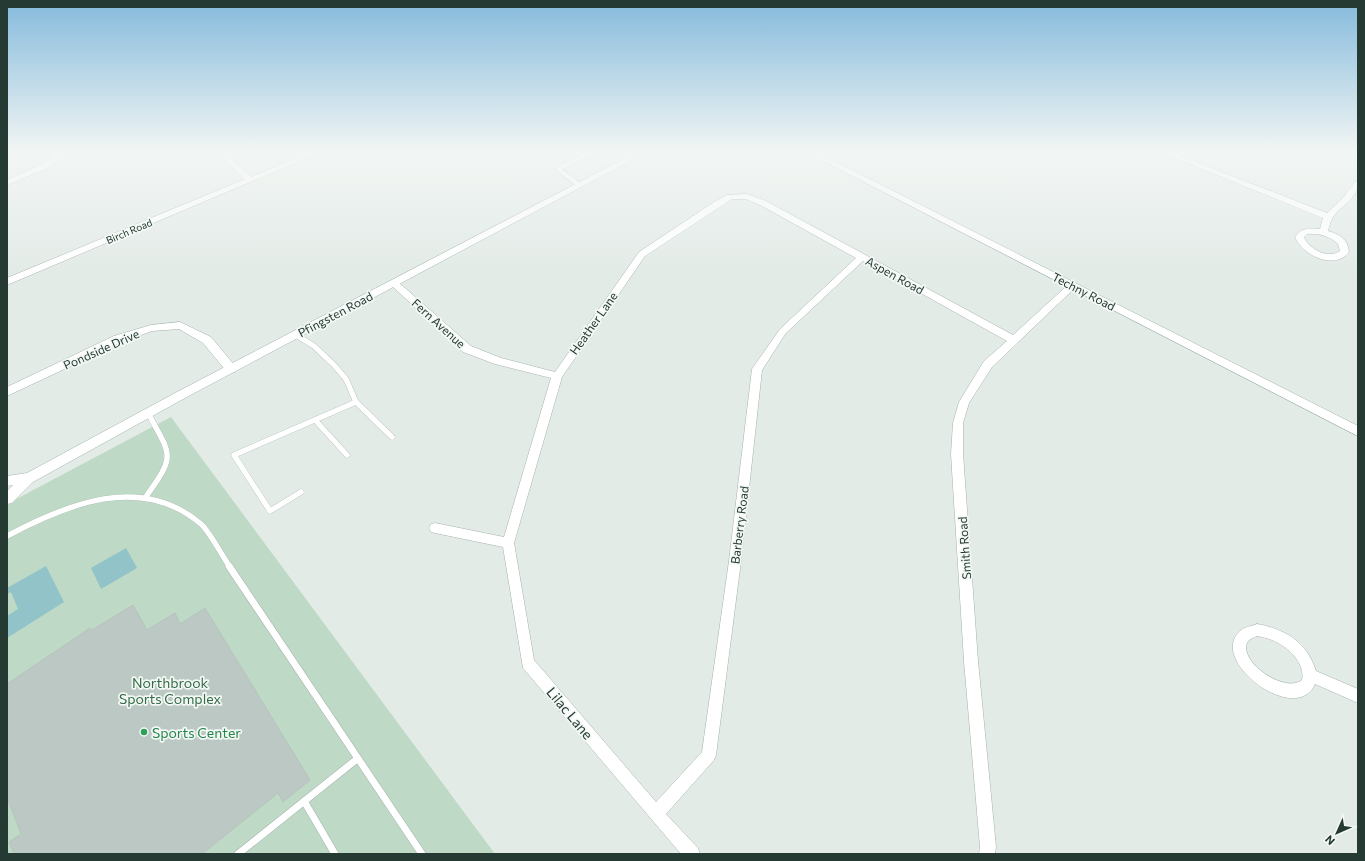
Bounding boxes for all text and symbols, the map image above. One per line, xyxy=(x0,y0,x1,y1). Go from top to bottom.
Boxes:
street label: Birch Road xyxy=(104,216,154,246)
street label: Aspen Road xyxy=(863,253,927,297)
street label: Techny Road xyxy=(1050,269,1118,313)
street label: Pfingsten Road xyxy=(295,288,375,340)
street label: Heather Lane xyxy=(566,289,620,357)
street label: Fern Avenue xyxy=(409,295,469,351)
street label: Pondside Drive xyxy=(61,326,141,372)
street label: Barberry Road xyxy=(727,485,751,565)
street label: Smith Road xyxy=(955,516,973,580)
park label: Northbrook Sports Complex xyxy=(119,674,222,707)
street label: Lilac Lane xyxy=(543,683,597,743)
place label: Sports Center xyxy=(152,724,241,741)
marker: Sports Center xyxy=(139,727,149,737)
north arrow xyxy=(1317,813,1357,853)
text: N xyxy=(1322,833,1337,848)

